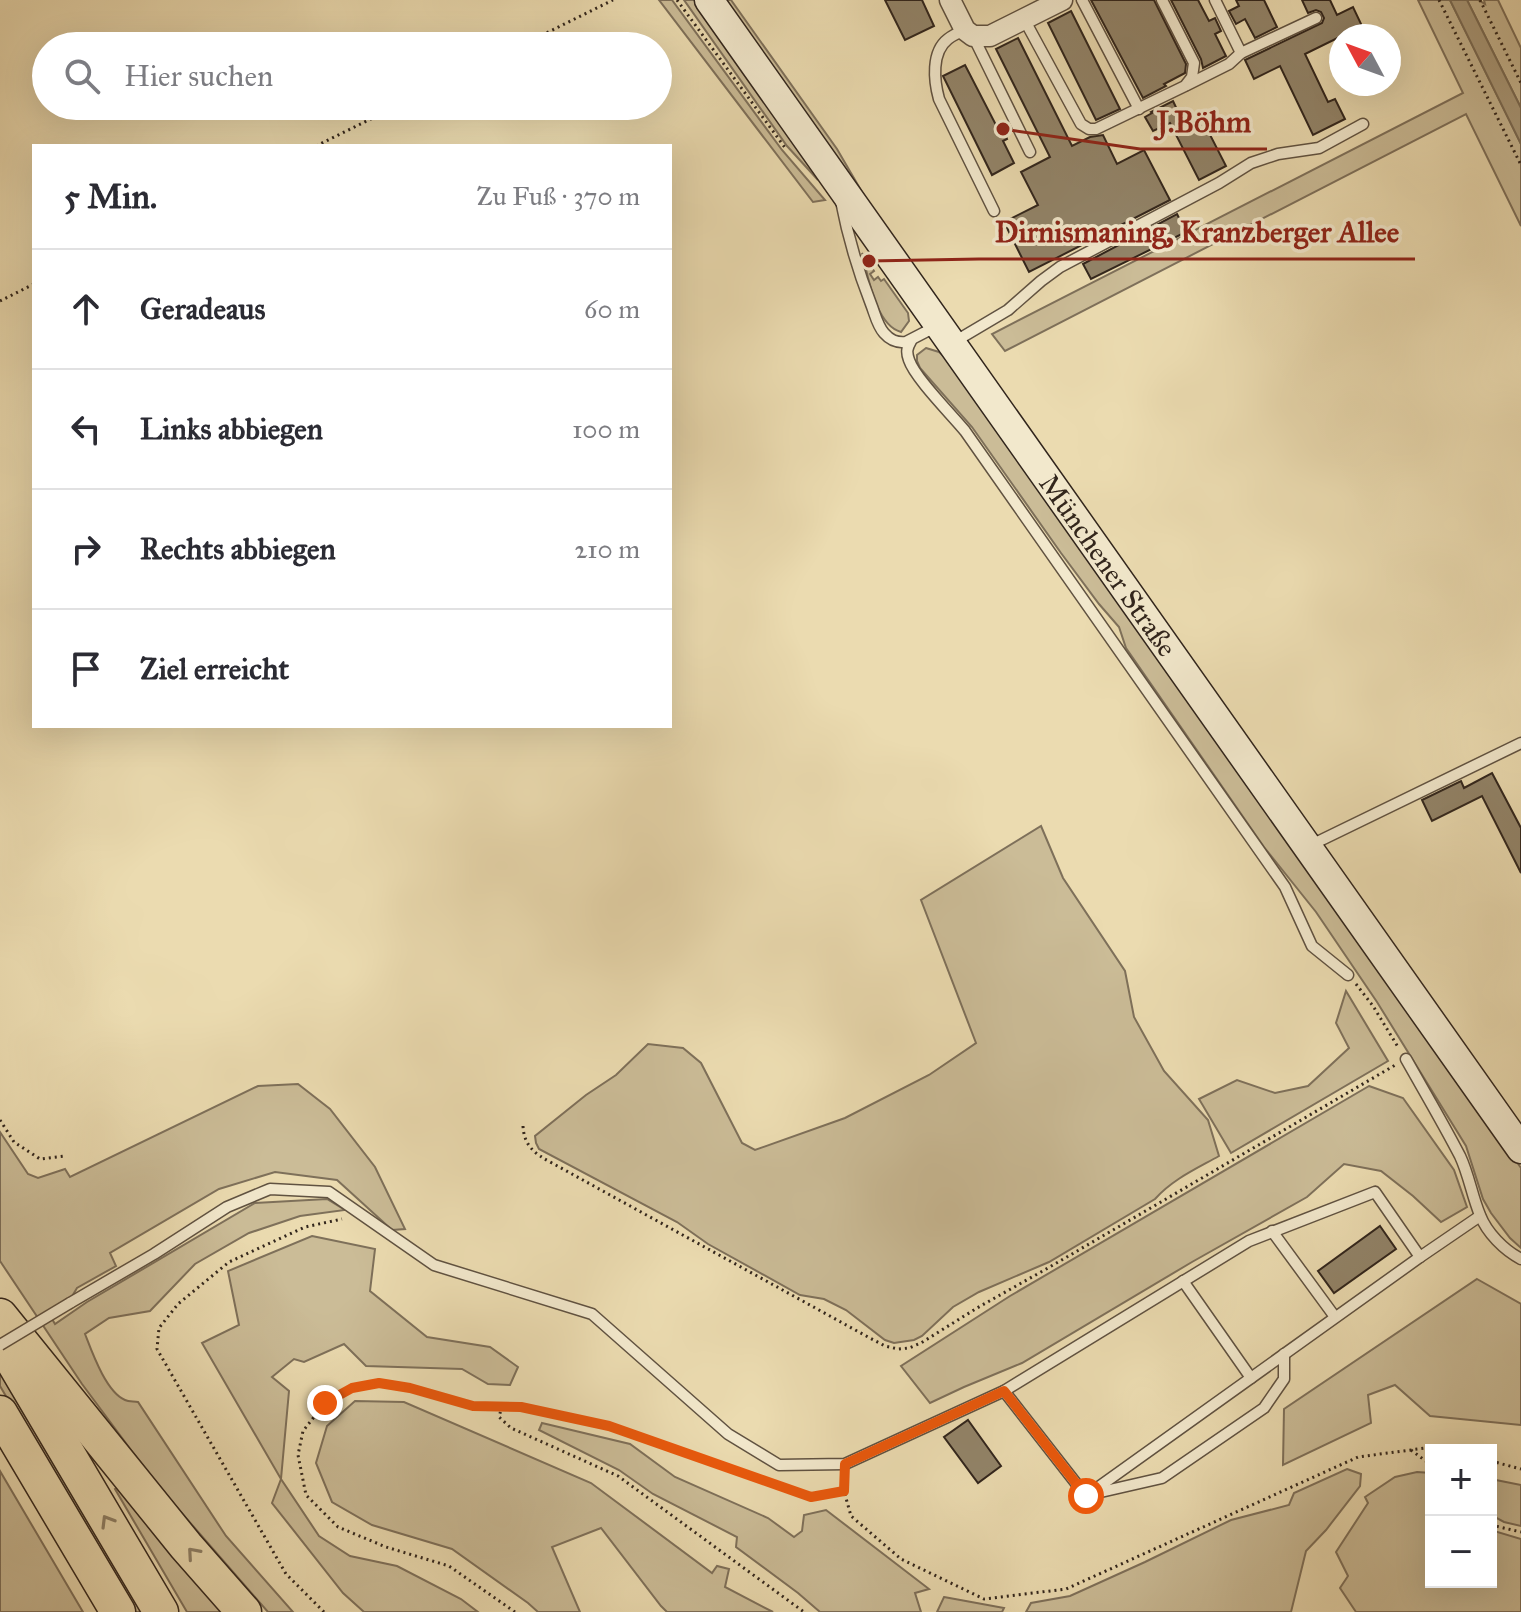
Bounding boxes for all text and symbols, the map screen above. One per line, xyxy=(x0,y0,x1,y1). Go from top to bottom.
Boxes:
north arrow xyxy=(1329,24,1401,96)
search box xyxy=(32,32,672,120)
icon: search xyxy=(60,54,104,98)
text: Hier suchen xyxy=(124,58,273,94)
callout: J.Böhm xyxy=(1140,95,1267,149)
text: J.Böhm xyxy=(1153,104,1252,141)
text: 5 Min. xyxy=(64,176,157,217)
text: Zu Fuß · 370 m xyxy=(477,180,640,212)
callout: Dirnismaning, Kranzberger Allee xyxy=(979,205,1415,259)
text: Dirnismaning, Kranzberger Allee xyxy=(995,214,1400,250)
icon: ahead xyxy=(64,287,108,331)
text: Geradeaus xyxy=(140,291,266,327)
text: 60 m xyxy=(584,293,640,325)
icon: left xyxy=(64,407,108,451)
text: Links abbiegen xyxy=(140,411,323,447)
text: 100 m xyxy=(572,413,640,445)
street label: Münchener Straße xyxy=(1032,467,1185,663)
icon: right xyxy=(64,527,108,571)
text: Rechts abbiegen xyxy=(140,531,336,567)
text: 210 m xyxy=(574,533,640,565)
icon: arrive xyxy=(64,647,108,691)
text: Ziel erreicht xyxy=(140,651,289,687)
route end xyxy=(307,1385,343,1421)
map controls xyxy=(1425,1444,1497,1588)
button: + xyxy=(1425,1444,1497,1516)
route start xyxy=(1068,1478,1104,1514)
one-way arrow xyxy=(101,1515,117,1530)
button: − xyxy=(1425,1516,1497,1588)
one-way arrow xyxy=(188,1548,203,1562)

